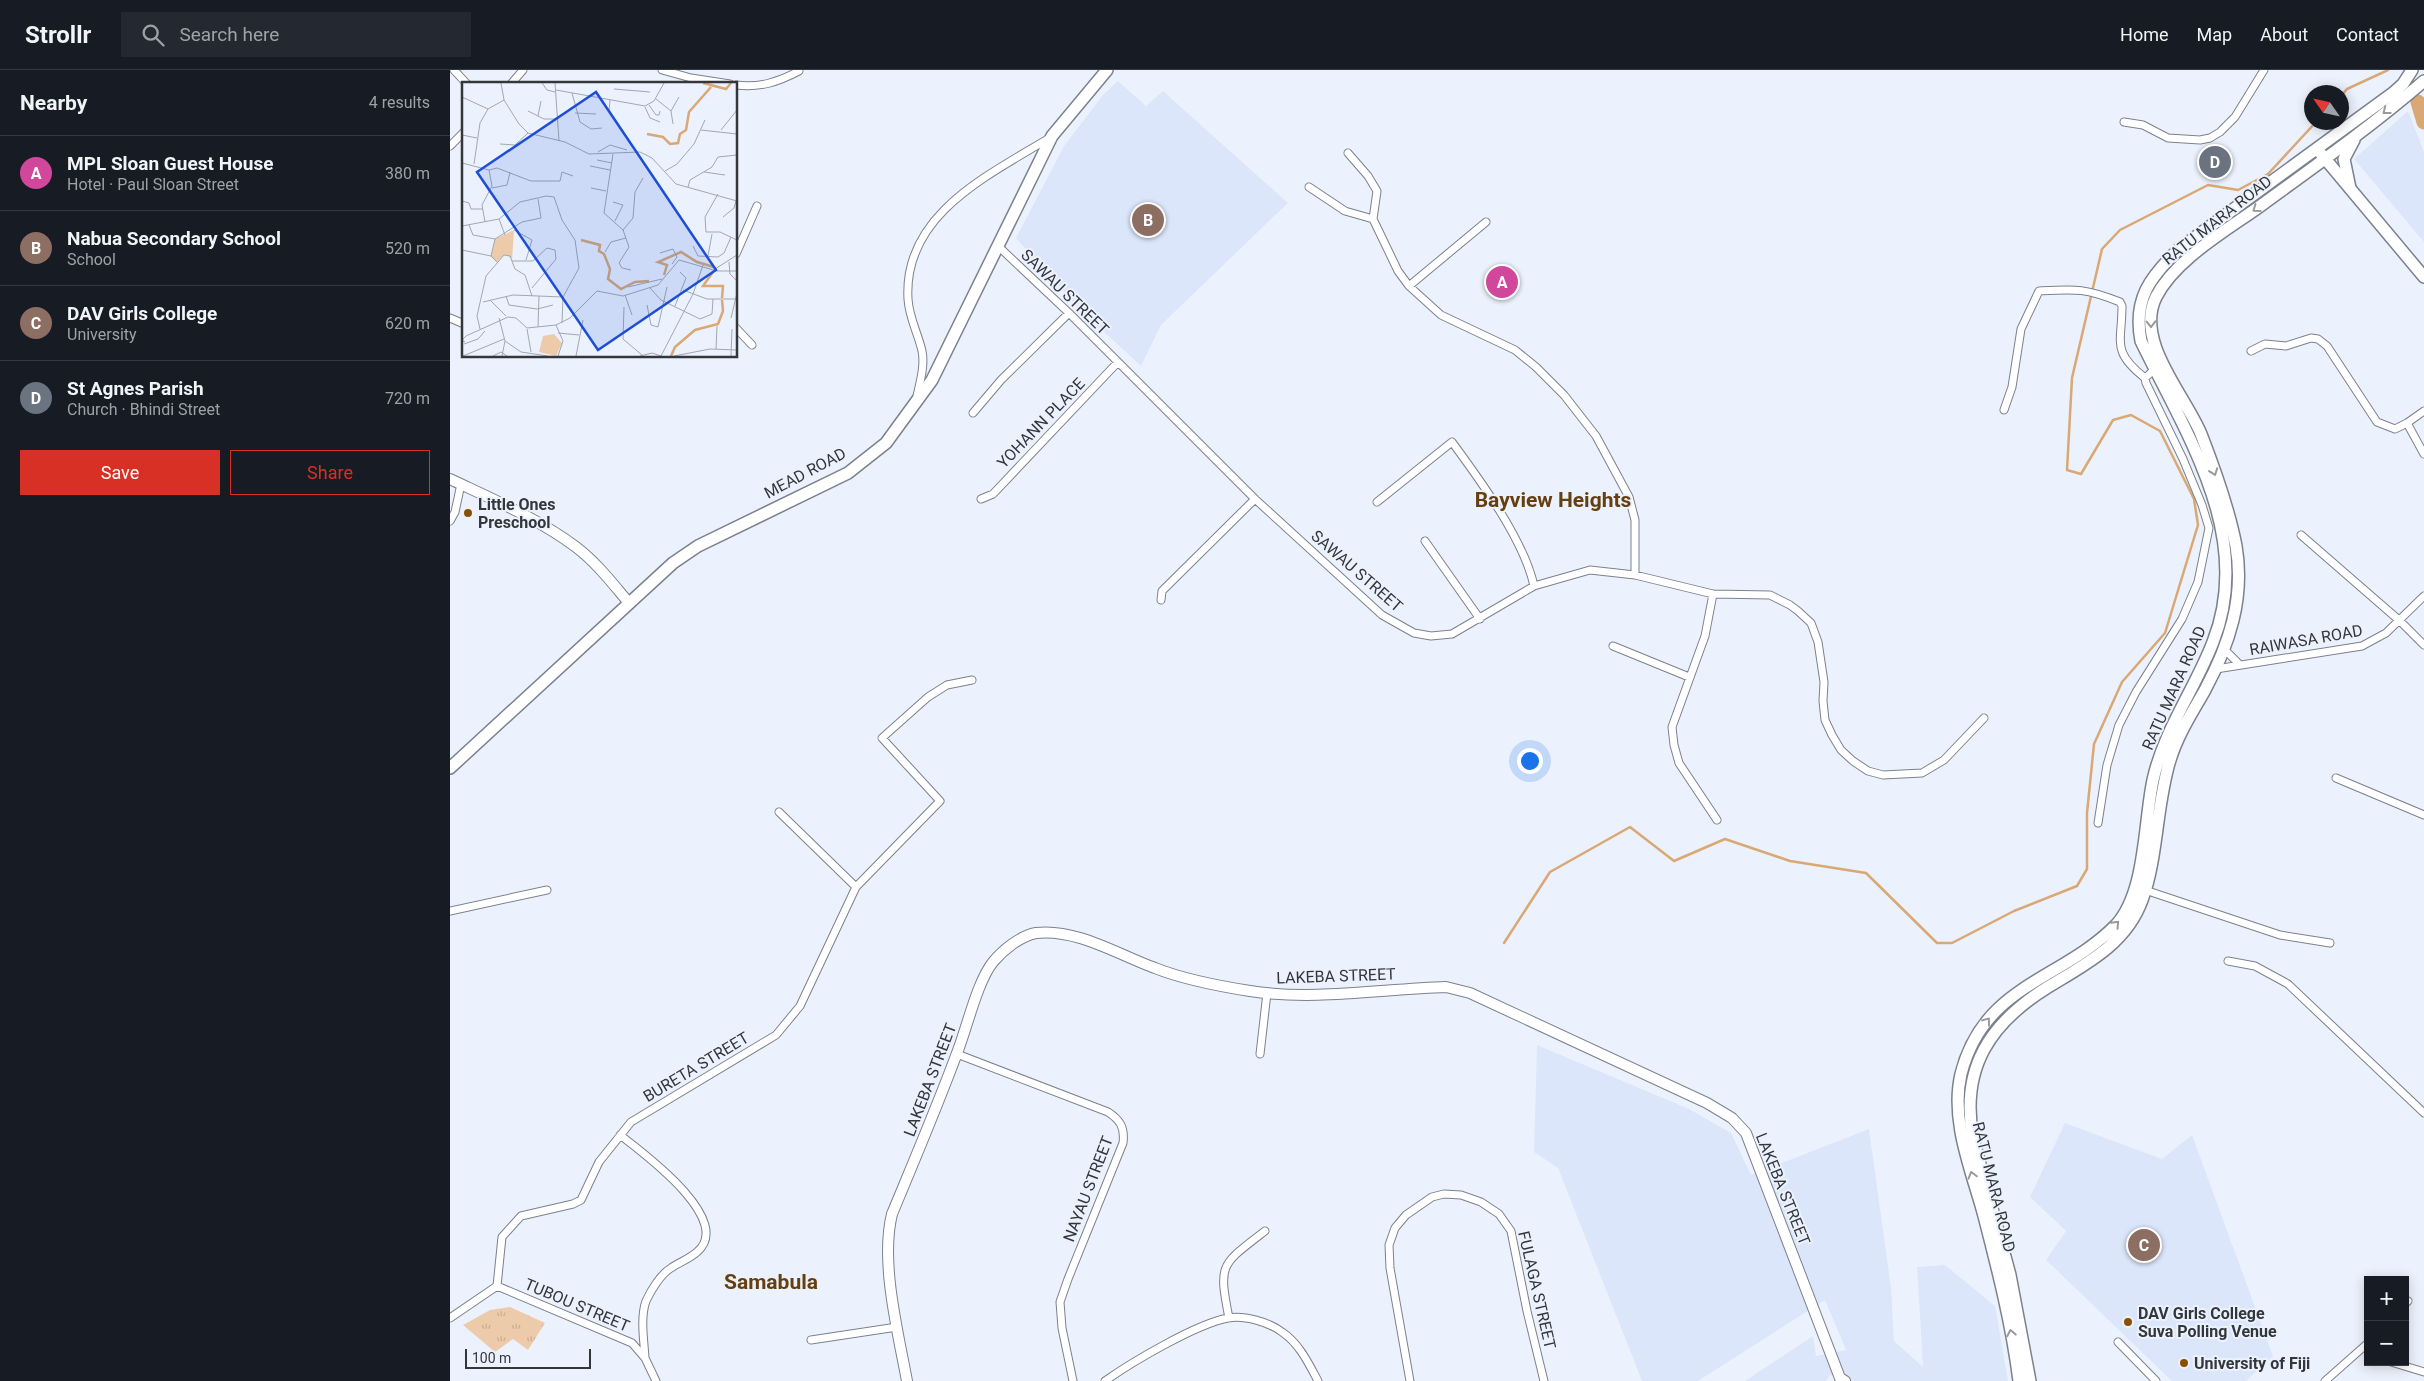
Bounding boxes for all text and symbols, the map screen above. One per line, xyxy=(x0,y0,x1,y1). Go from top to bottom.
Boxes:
search box xyxy=(121,12,471,57)
text: Strollr xyxy=(25,21,91,49)
icon: search xyxy=(139,21,167,49)
text: Search here xyxy=(179,23,279,46)
text: Home xyxy=(2120,24,2169,45)
text: Map xyxy=(2197,24,2232,45)
text: About xyxy=(2260,24,2308,45)
text: Contact xyxy=(2336,24,2399,45)
inset map xyxy=(462,82,738,358)
north arrow xyxy=(2304,85,2349,130)
text: Nearby xyxy=(20,91,87,115)
text: 4 results xyxy=(369,93,430,112)
one-way arrow xyxy=(2383,106,2392,114)
pin: D xyxy=(2199,143,2231,181)
text: MPL Sloan Guest House xyxy=(67,152,273,175)
text: A xyxy=(31,164,41,183)
text: 380 m xyxy=(385,164,430,183)
street label: RATU MARA ROAD xyxy=(2158,171,2276,269)
text: Hotel · Paul Sloan Street xyxy=(67,175,239,194)
pin: B xyxy=(1132,201,1164,239)
one-way arrow xyxy=(2252,203,2262,212)
text: Nabua Secondary School xyxy=(67,227,281,250)
text: B xyxy=(31,239,41,258)
text: 520 m xyxy=(385,239,430,258)
street label: SAWAU STREET xyxy=(1017,245,1113,339)
text: School xyxy=(67,250,116,269)
pin: A xyxy=(1486,263,1518,301)
text: DAV Girls College xyxy=(67,302,217,325)
text: C xyxy=(31,314,41,333)
text: 620 m xyxy=(385,314,430,333)
one-way arrow xyxy=(2146,320,2156,328)
text: University xyxy=(67,325,137,344)
street label: YOHANN PLACE xyxy=(993,374,1089,472)
text: St Agnes Parish xyxy=(67,377,204,400)
text: D xyxy=(31,389,41,408)
text: 720 m xyxy=(385,389,430,408)
text: Church · Bhindi Street xyxy=(67,400,220,419)
street label: MEAD ROAD xyxy=(761,444,849,502)
button: Save xyxy=(20,450,220,495)
button: Share xyxy=(230,450,430,495)
one-way arrow xyxy=(2208,467,2218,476)
district label: Bayview Heights xyxy=(1475,488,1632,512)
place label: Little Ones Preschool xyxy=(478,495,555,532)
marker: Little Ones Preschool xyxy=(462,507,474,519)
street label: SAWAU STREET xyxy=(1307,526,1407,616)
street label: RAIWASA ROAD xyxy=(2248,621,2364,659)
street label: RATU MARA ROAD xyxy=(2138,623,2210,753)
your location xyxy=(1517,748,1543,774)
one-way arrow xyxy=(2110,920,2119,929)
street label: LAKEBA STREET xyxy=(1276,964,1396,988)
one-way arrow xyxy=(1981,1018,1989,1027)
street label: LAKEBA STREET xyxy=(900,1020,960,1139)
street label: BURETA STREET xyxy=(640,1028,753,1106)
street label: RATU MARA ROAD xyxy=(1969,1120,2019,1254)
street label: LAKEBA STREET xyxy=(1752,1130,1814,1248)
street label: NAYAU STREET xyxy=(1059,1133,1117,1244)
one-way arrow xyxy=(1968,1172,1978,1180)
pin: C xyxy=(2128,1226,2160,1264)
street label: FULAGA STREET xyxy=(1514,1229,1560,1351)
district label: Samabula xyxy=(724,1270,818,1294)
street label: TUBOU STREET xyxy=(522,1274,633,1336)
map controls xyxy=(2364,1276,2409,1366)
button: + xyxy=(2364,1276,2409,1321)
place label: DAV Girls College Suva Polling Venue xyxy=(2138,1304,2277,1341)
marker: DAV Girls College Suva Polling Venue xyxy=(2122,1316,2134,1328)
button: − xyxy=(2364,1321,2409,1366)
one-way arrow xyxy=(2006,1329,2016,1337)
scale bar xyxy=(465,1346,591,1369)
text: 100 m xyxy=(472,1350,511,1366)
place label: University of Fiji xyxy=(2194,1354,2310,1373)
marker: University of Fiji xyxy=(2178,1357,2190,1369)

